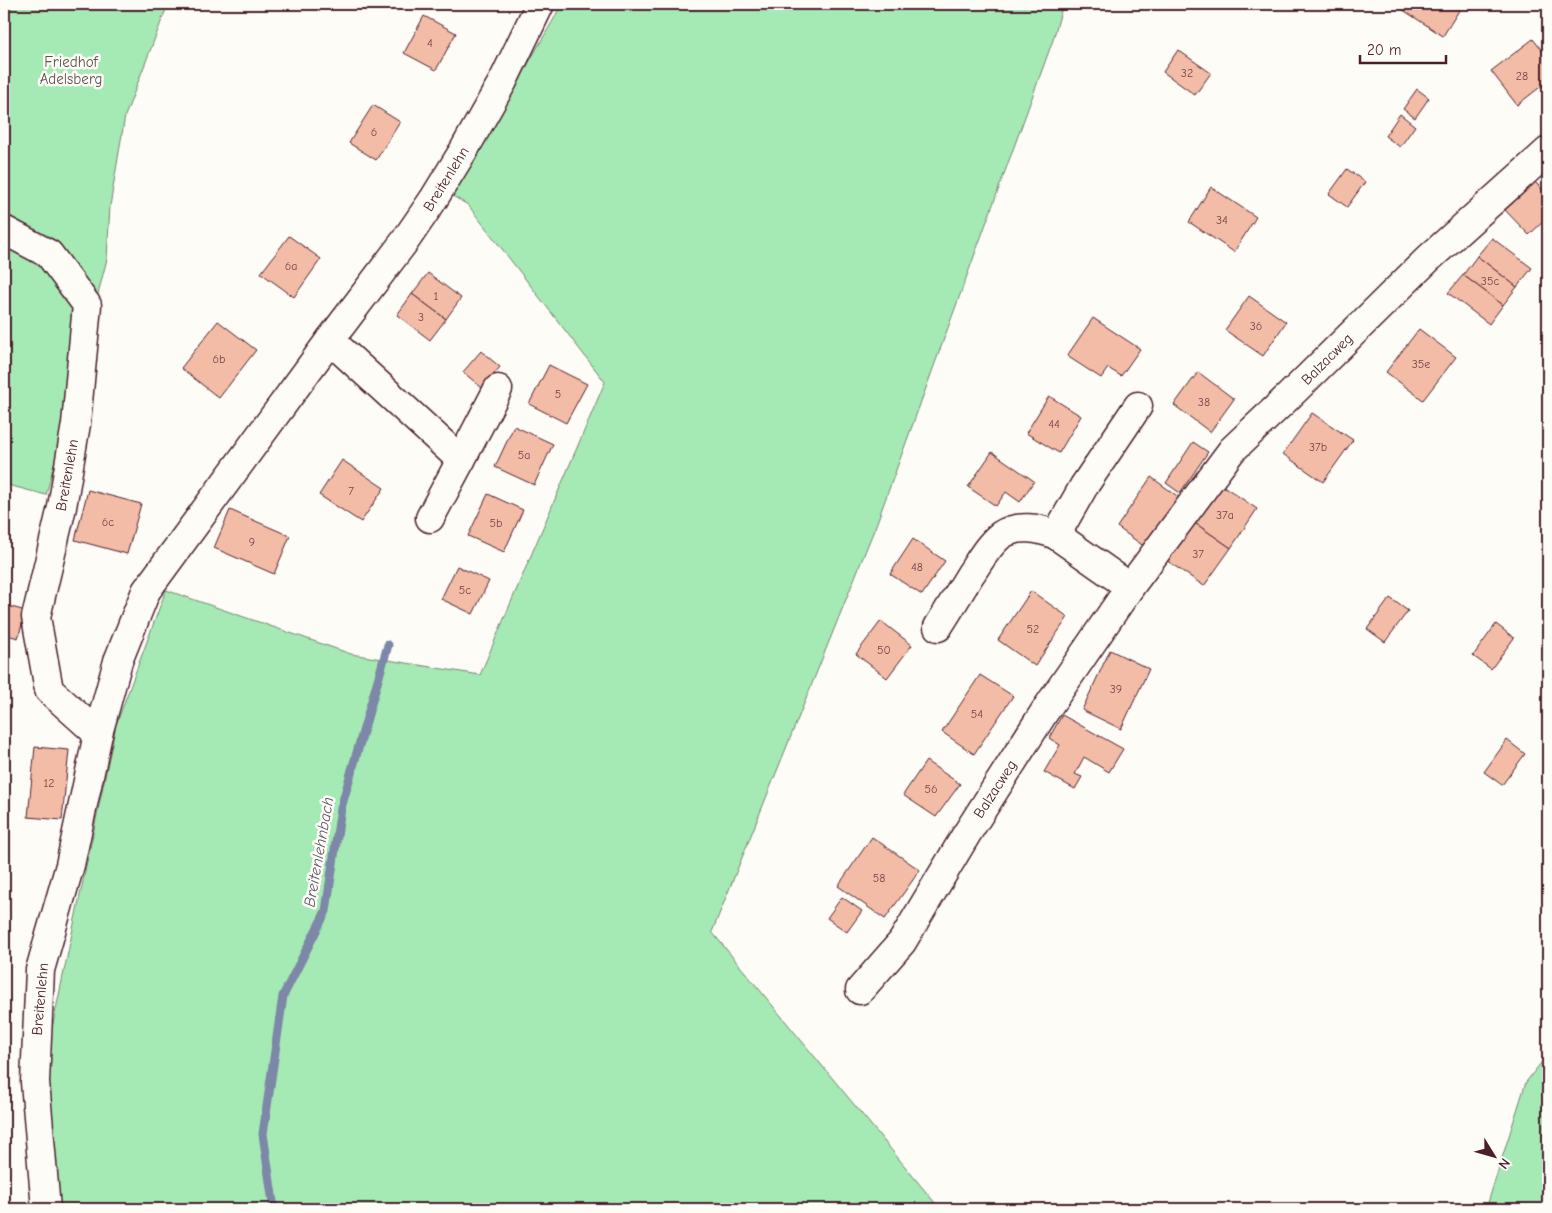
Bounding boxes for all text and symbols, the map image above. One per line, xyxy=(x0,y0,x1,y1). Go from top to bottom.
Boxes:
scale bar xyxy=(1360,32,1446,64)
house number: 4 xyxy=(427,36,433,50)
text: 20 m xyxy=(1367,41,1401,59)
park label: Friedhof Adelsberg xyxy=(40,53,102,88)
house number: 32 xyxy=(1181,66,1193,80)
house number: 28 xyxy=(1516,69,1528,83)
house number: 6 xyxy=(371,125,377,139)
street label: Breitenlehn xyxy=(419,143,473,215)
house number: 34 xyxy=(1216,213,1228,227)
house number: 6a xyxy=(285,259,297,273)
house number: 35c xyxy=(1481,274,1499,288)
house number: 1 xyxy=(434,289,439,303)
house number: 3 xyxy=(418,310,424,324)
house number: 36 xyxy=(1250,319,1262,333)
street label: Balzacweg xyxy=(1297,329,1357,389)
house number: 6b xyxy=(213,352,225,366)
house number: 35e xyxy=(1412,357,1430,371)
house number: 5 xyxy=(555,387,561,401)
house number: 38 xyxy=(1198,395,1210,409)
house number: 44 xyxy=(1048,417,1060,431)
street label: Breitenlehn xyxy=(52,438,82,512)
house number: 37b xyxy=(1309,440,1327,454)
house number: 5a xyxy=(518,448,530,462)
house number: 7 xyxy=(348,484,354,498)
house number: 37a xyxy=(1216,508,1234,522)
house number: 6c xyxy=(102,515,114,529)
house number: 5b xyxy=(490,516,502,530)
house number: 9 xyxy=(249,535,255,549)
house number: 37 xyxy=(1192,547,1204,561)
house number: 48 xyxy=(911,560,923,574)
house number: 5c xyxy=(459,583,471,597)
house number: 52 xyxy=(1027,622,1039,636)
house number: 50 xyxy=(877,643,891,657)
house number: 39 xyxy=(1110,682,1122,696)
house number: 54 xyxy=(971,707,983,721)
street label: Balzacweg xyxy=(970,757,1020,821)
house number: 12 xyxy=(43,776,55,790)
house number: 56 xyxy=(924,782,938,796)
water label: Breitenlehnbach xyxy=(300,796,338,908)
house number: 58 xyxy=(873,871,885,885)
street label: Breitenlehn xyxy=(28,962,52,1036)
north arrow xyxy=(1470,1130,1520,1180)
text: N xyxy=(1494,1155,1514,1172)

